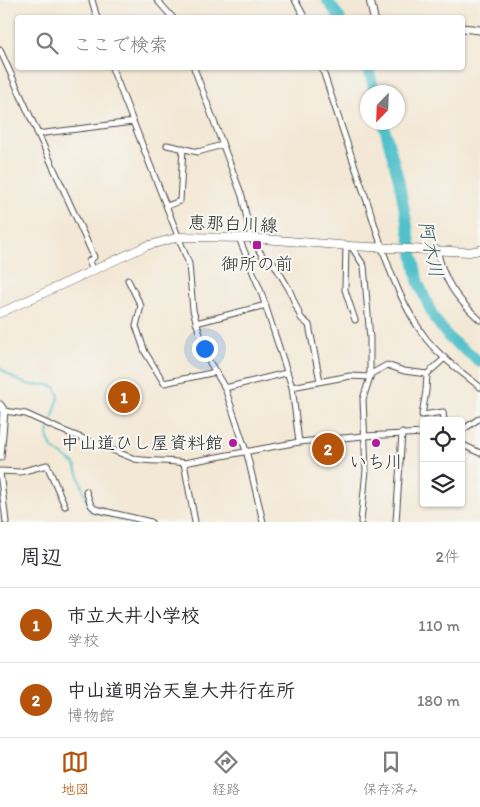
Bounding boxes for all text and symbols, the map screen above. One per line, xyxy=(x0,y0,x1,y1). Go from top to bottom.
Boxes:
search box xyxy=(15,15,465,70)
icon: search xyxy=(33,29,61,57)
text: ここで検索 xyxy=(73,33,168,56)
north arrow xyxy=(360,85,405,130)
street label: 恵那白川線 xyxy=(188,211,278,237)
water label: 阿木川 xyxy=(414,219,448,279)
marker: 御所の前 xyxy=(251,239,263,251)
place label: 御所の前 xyxy=(221,253,293,275)
your location xyxy=(192,336,218,362)
pin: 1 xyxy=(108,378,140,416)
map controls xyxy=(420,417,465,507)
button: locate xyxy=(420,417,465,462)
pin: 2 xyxy=(312,430,344,468)
place label: 中山道ひし屋資料館 xyxy=(61,432,223,454)
marker: 中山道ひし屋資料館 xyxy=(227,437,239,449)
marker: いち川 xyxy=(370,437,382,449)
place label: いち川 xyxy=(349,451,403,473)
button: layers xyxy=(420,462,465,507)
text: 周辺 xyxy=(20,544,62,569)
text: 2件 xyxy=(436,547,460,566)
text: 市立大井小学校 xyxy=(67,604,200,627)
text: 1 xyxy=(32,616,40,635)
text: 110 m xyxy=(418,616,460,635)
text: 学校 xyxy=(67,631,99,650)
text: 中山道明治天皇大井行在所 xyxy=(67,679,295,702)
text: 2 xyxy=(32,691,40,710)
text: 180 m xyxy=(417,691,460,710)
text: 博物館 xyxy=(67,706,115,725)
tab: 地図 xyxy=(61,748,89,798)
tab: 経路 xyxy=(212,748,240,798)
tab: 保存済み xyxy=(363,748,419,798)

